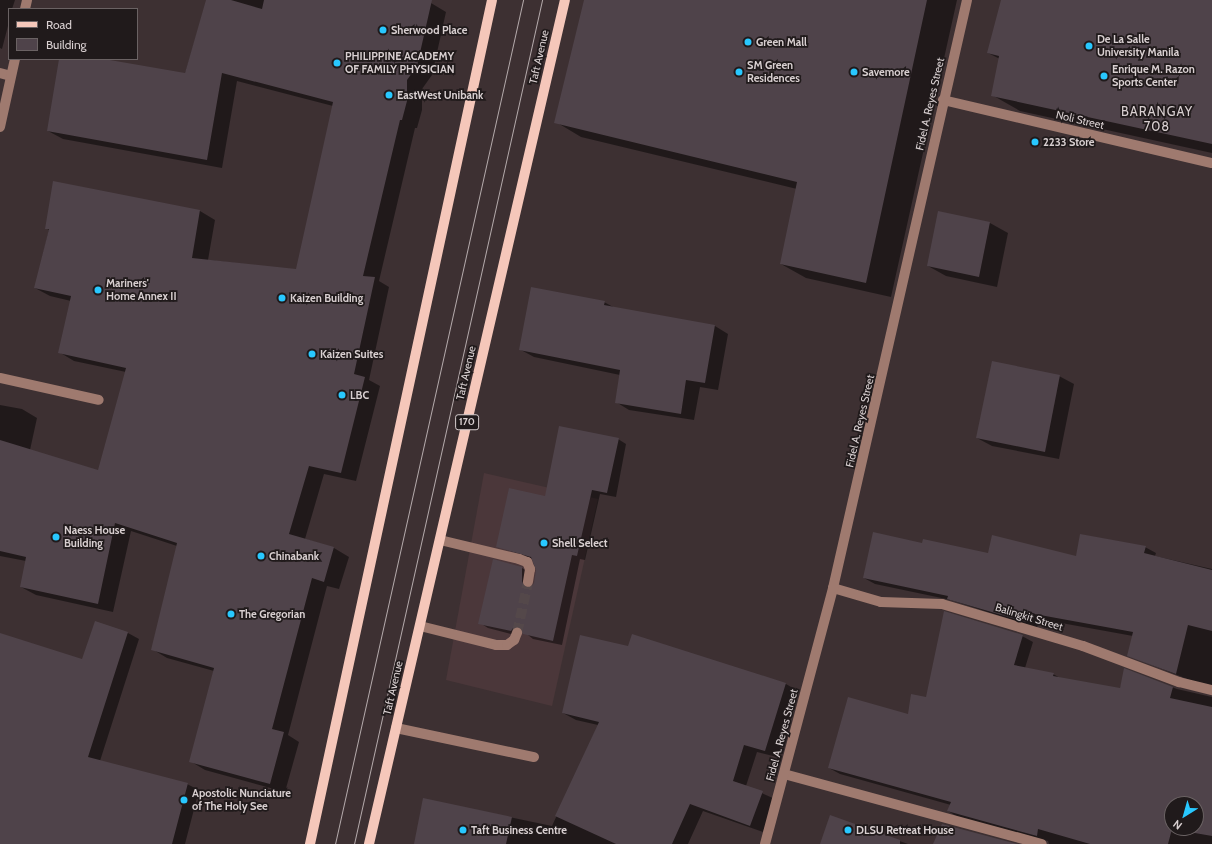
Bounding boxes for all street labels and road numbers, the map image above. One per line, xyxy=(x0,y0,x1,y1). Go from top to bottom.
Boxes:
street label: Taft Avenue xyxy=(526,29,552,85)
street label: Fidel A. Reyes Street xyxy=(913,56,947,152)
street label: Noli Street xyxy=(1054,108,1106,132)
street label: Taft Avenue xyxy=(453,345,479,401)
street label: Fidel A. Reyes Street xyxy=(843,373,877,469)
road number: 170 xyxy=(455,414,479,430)
street label: Balingkit Street xyxy=(994,600,1064,634)
street label: Taft Avenue xyxy=(380,660,406,716)
street label: Fidel A. Reyes Street xyxy=(763,688,801,782)

